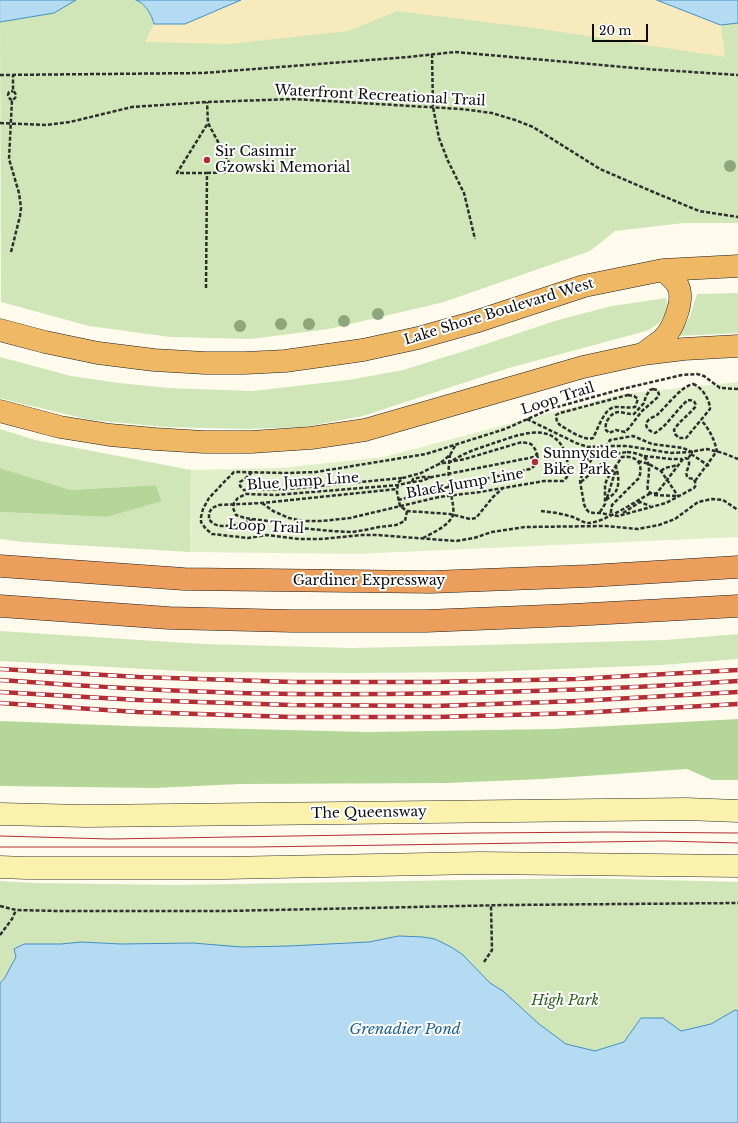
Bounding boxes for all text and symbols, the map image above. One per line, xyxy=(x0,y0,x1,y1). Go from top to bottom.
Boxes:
scale bar xyxy=(594,16,650,42)
text: 20 m xyxy=(599,23,631,38)
street label: Waterfront Recreational Trail xyxy=(274,82,486,110)
place label: Sir Casimir Gzowski Memorial xyxy=(215,144,350,176)
marker: Sir Casimir Gzowski Memorial xyxy=(202,155,212,165)
street label: Lake Shore Boulevard West xyxy=(402,275,596,349)
street label: Loop Trail xyxy=(519,379,597,419)
place label: Sunnyside Bike Park xyxy=(543,446,618,478)
marker: Sunnyside Bike Park xyxy=(530,457,540,467)
street label: Black Jump Line xyxy=(405,465,525,503)
street label: Blue Jump Line xyxy=(246,470,360,494)
street label: Loop Trail xyxy=(228,517,304,537)
street label: Gardiner Expressway xyxy=(293,573,445,589)
street label: The Queensway xyxy=(311,804,427,822)
park label: High Park xyxy=(531,993,599,1009)
water label: Grenadier Pond xyxy=(349,1021,461,1039)

